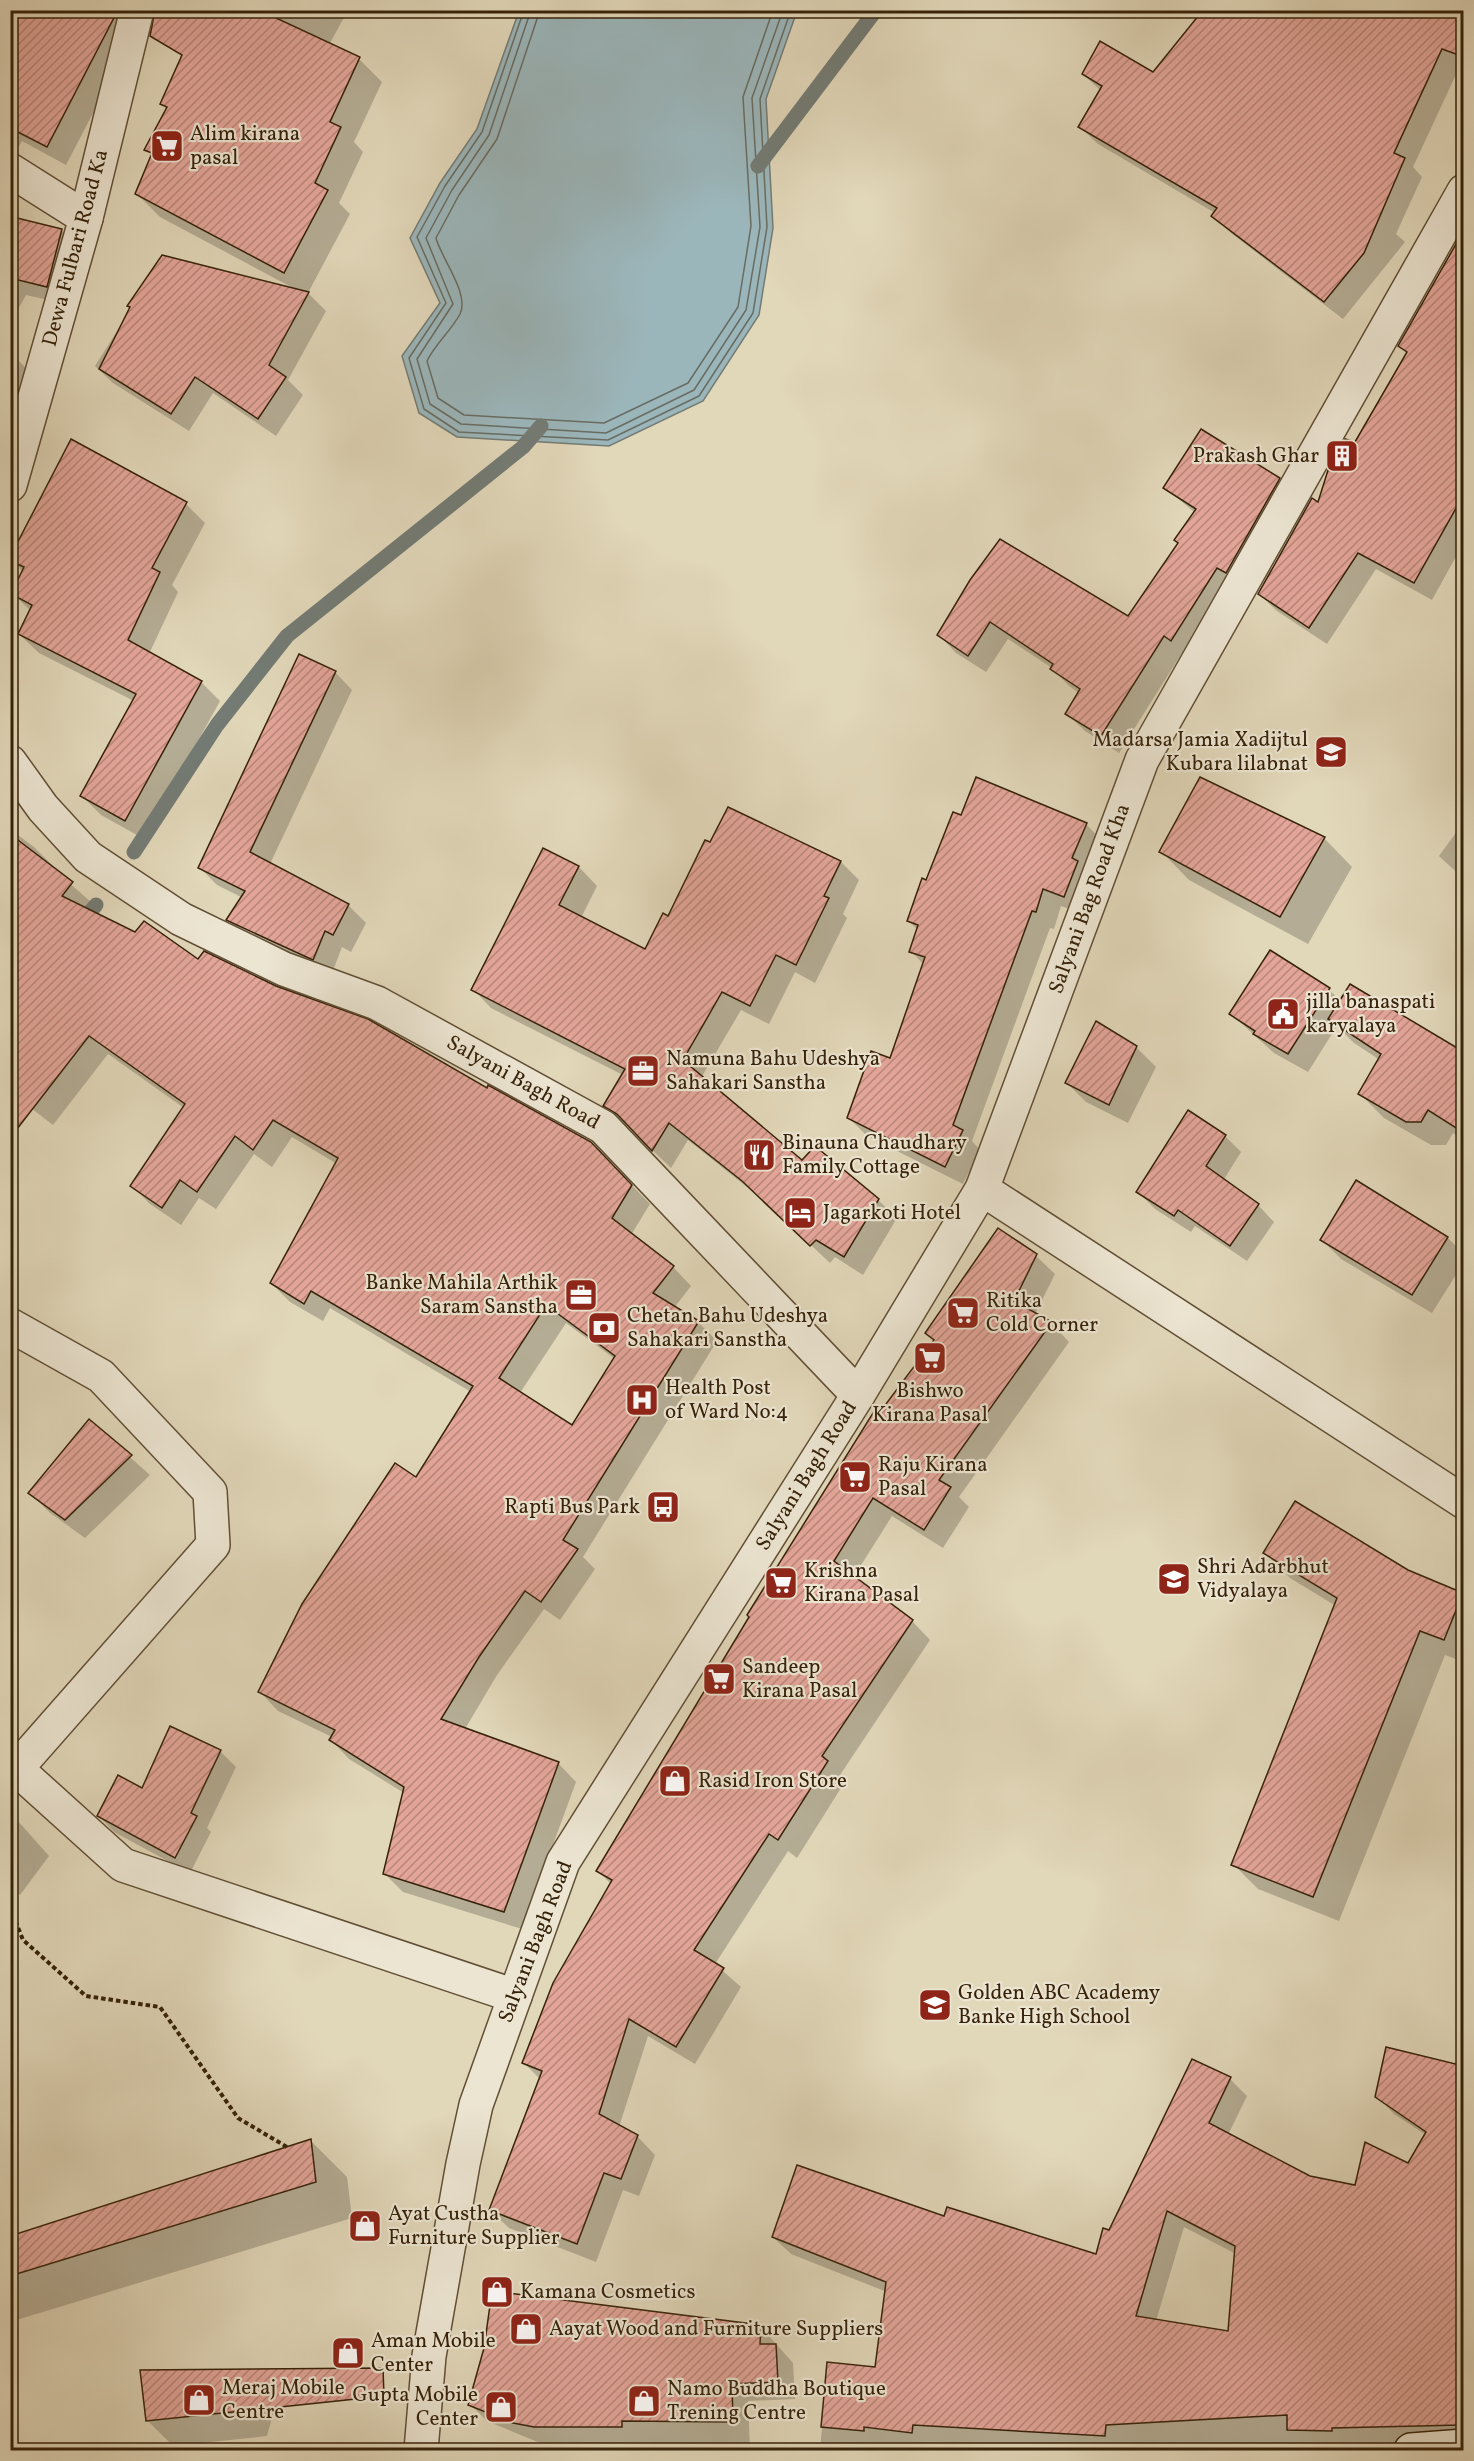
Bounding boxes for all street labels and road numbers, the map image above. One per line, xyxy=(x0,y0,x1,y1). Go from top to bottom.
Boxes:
street label: Dewa Fulbari Road Ka xyxy=(36,146,116,350)
street label: Salyani Bag Road Kha xyxy=(1042,800,1138,998)
street label: Salyani Bagh Road xyxy=(441,1029,605,1137)
street label: Salyani Bagh Road xyxy=(749,1396,865,1556)
street label: Salyani Bagh Road xyxy=(492,1857,580,2027)

